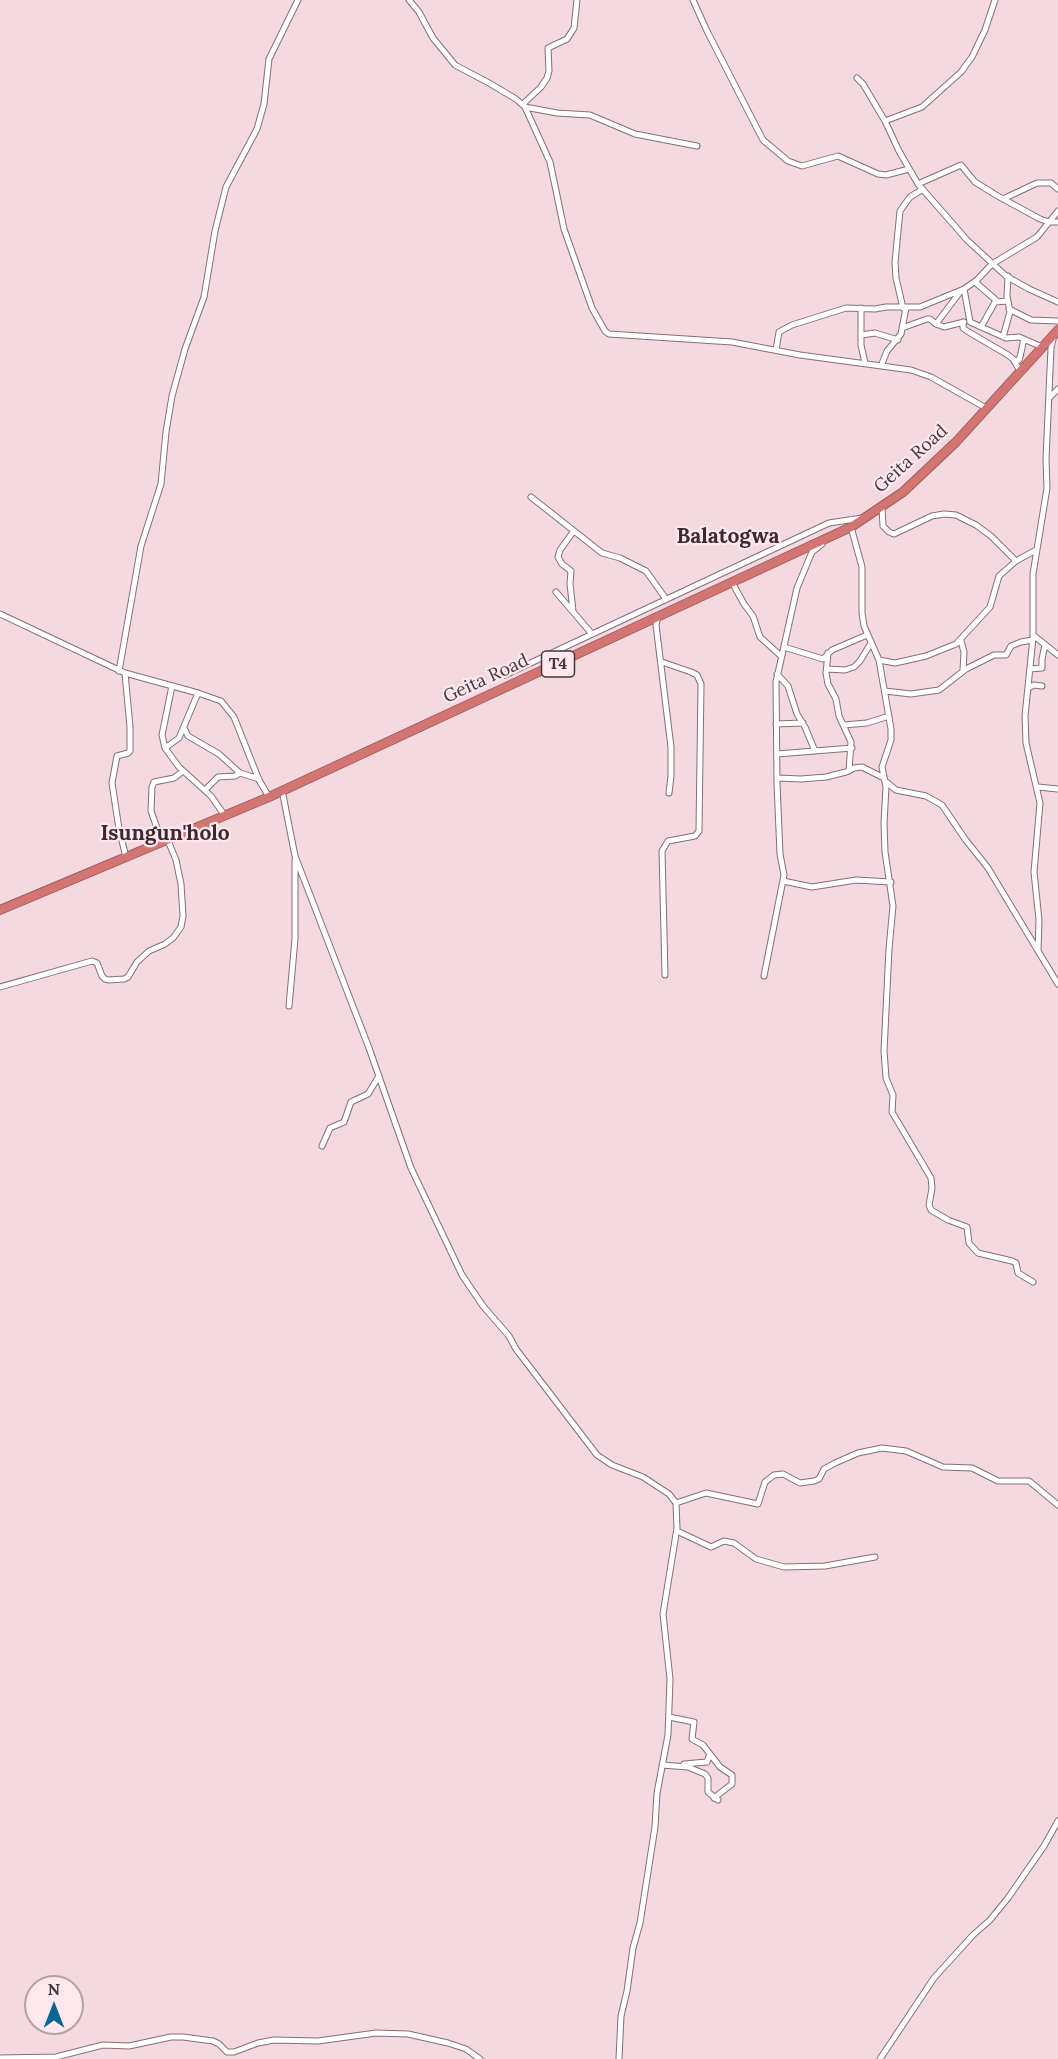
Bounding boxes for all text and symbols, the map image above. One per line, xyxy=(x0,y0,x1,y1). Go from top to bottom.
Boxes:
street label: Geita Road xyxy=(870,420,952,498)
district label: Balatogwa xyxy=(676,524,780,550)
street label: Geita Road xyxy=(440,650,532,708)
road number: T4 xyxy=(542,651,574,677)
district label: Isungun'holo xyxy=(100,821,230,847)
north arrow xyxy=(24,1975,84,2035)
text: N xyxy=(48,1979,60,1999)

